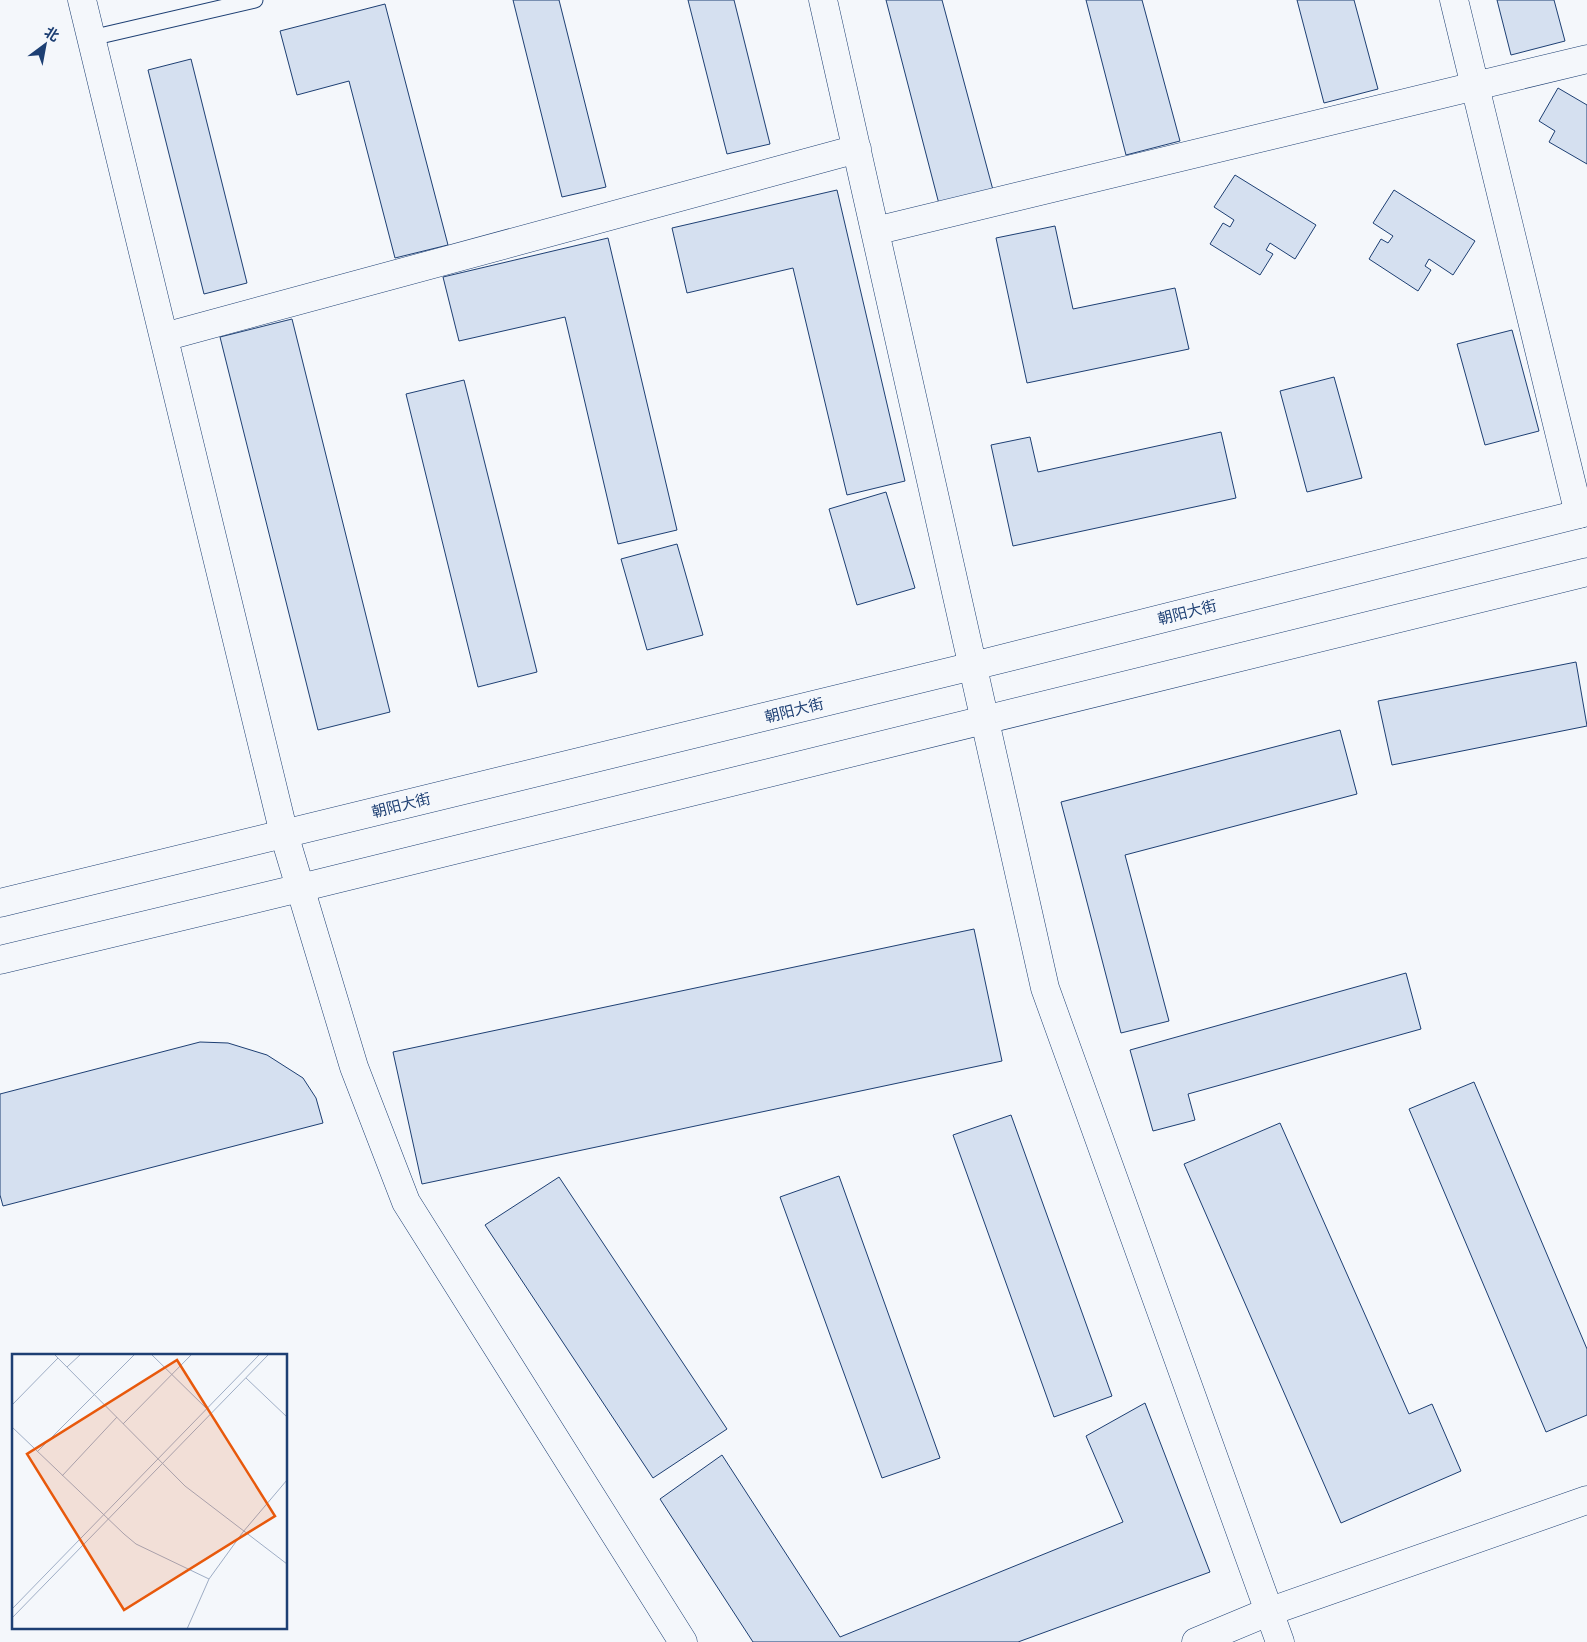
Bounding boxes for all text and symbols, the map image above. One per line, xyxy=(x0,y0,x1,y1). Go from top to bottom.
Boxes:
north arrow xyxy=(20,20,70,70)
text: 北 xyxy=(41,23,63,45)
street label: 朝阳大街 xyxy=(1155,595,1219,629)
street label: 朝阳大街 xyxy=(762,693,826,727)
street label: 朝阳大街 xyxy=(369,788,433,822)
inset map xyxy=(12,1354,288,1630)

